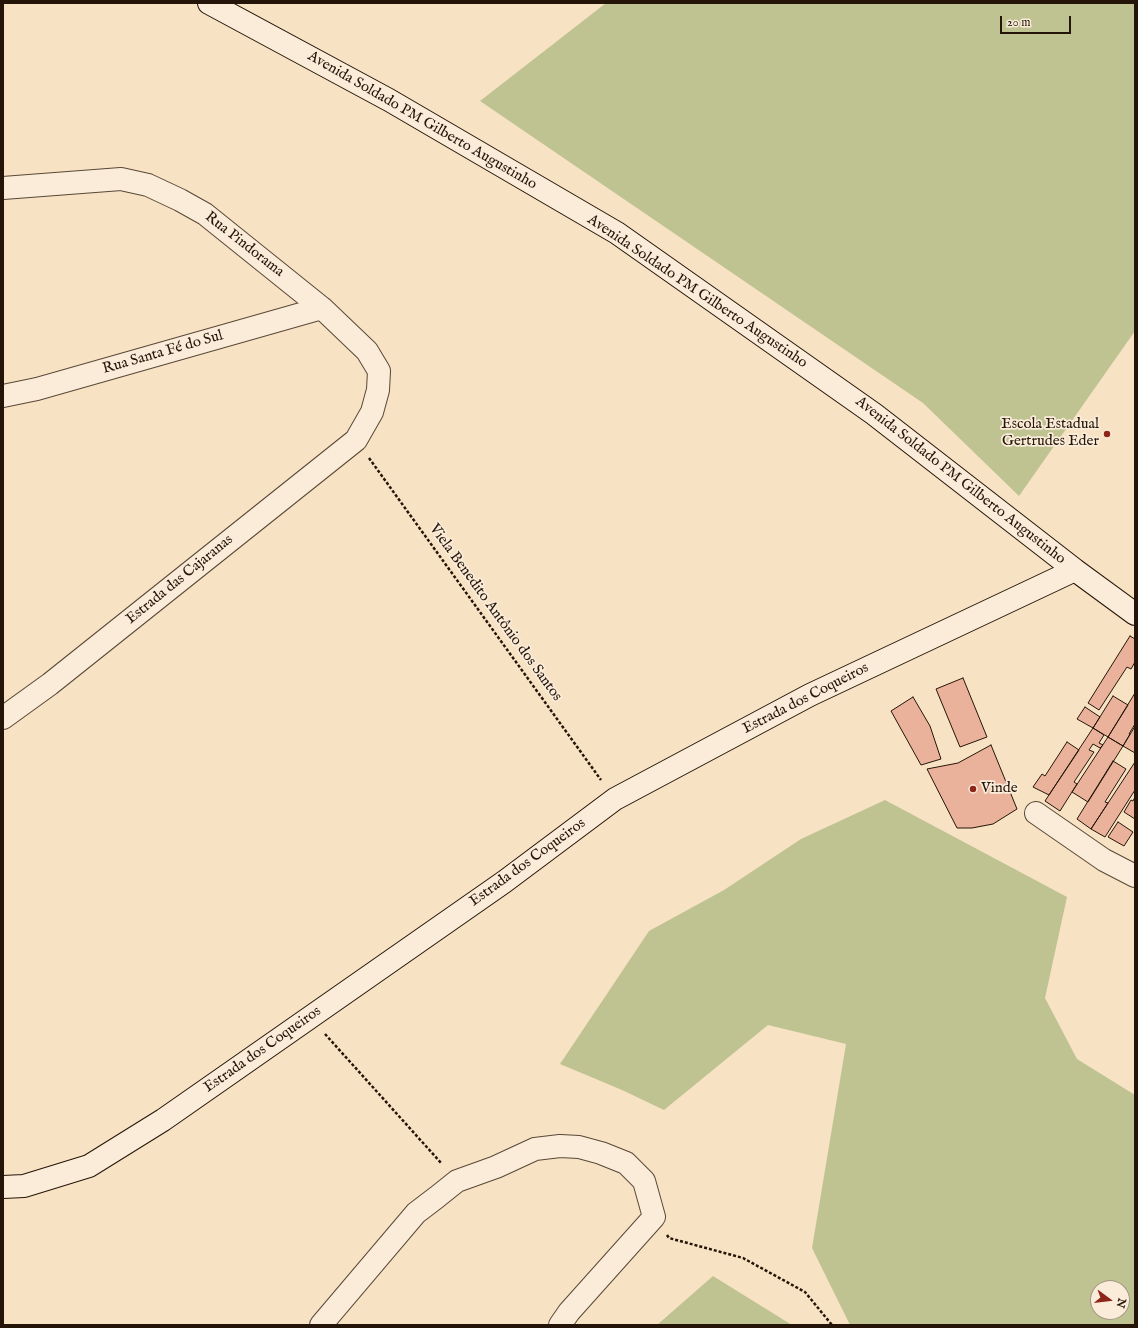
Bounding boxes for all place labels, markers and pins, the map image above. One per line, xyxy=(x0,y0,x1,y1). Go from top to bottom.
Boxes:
place label: Escola Estadual Gertrudes Eder xyxy=(1001,416,1099,451)
marker: Escola Estadual Gertrudes Eder xyxy=(1102,429,1112,439)
place label: Vinde xyxy=(981,780,1018,798)
marker: Vinde xyxy=(968,784,978,794)

